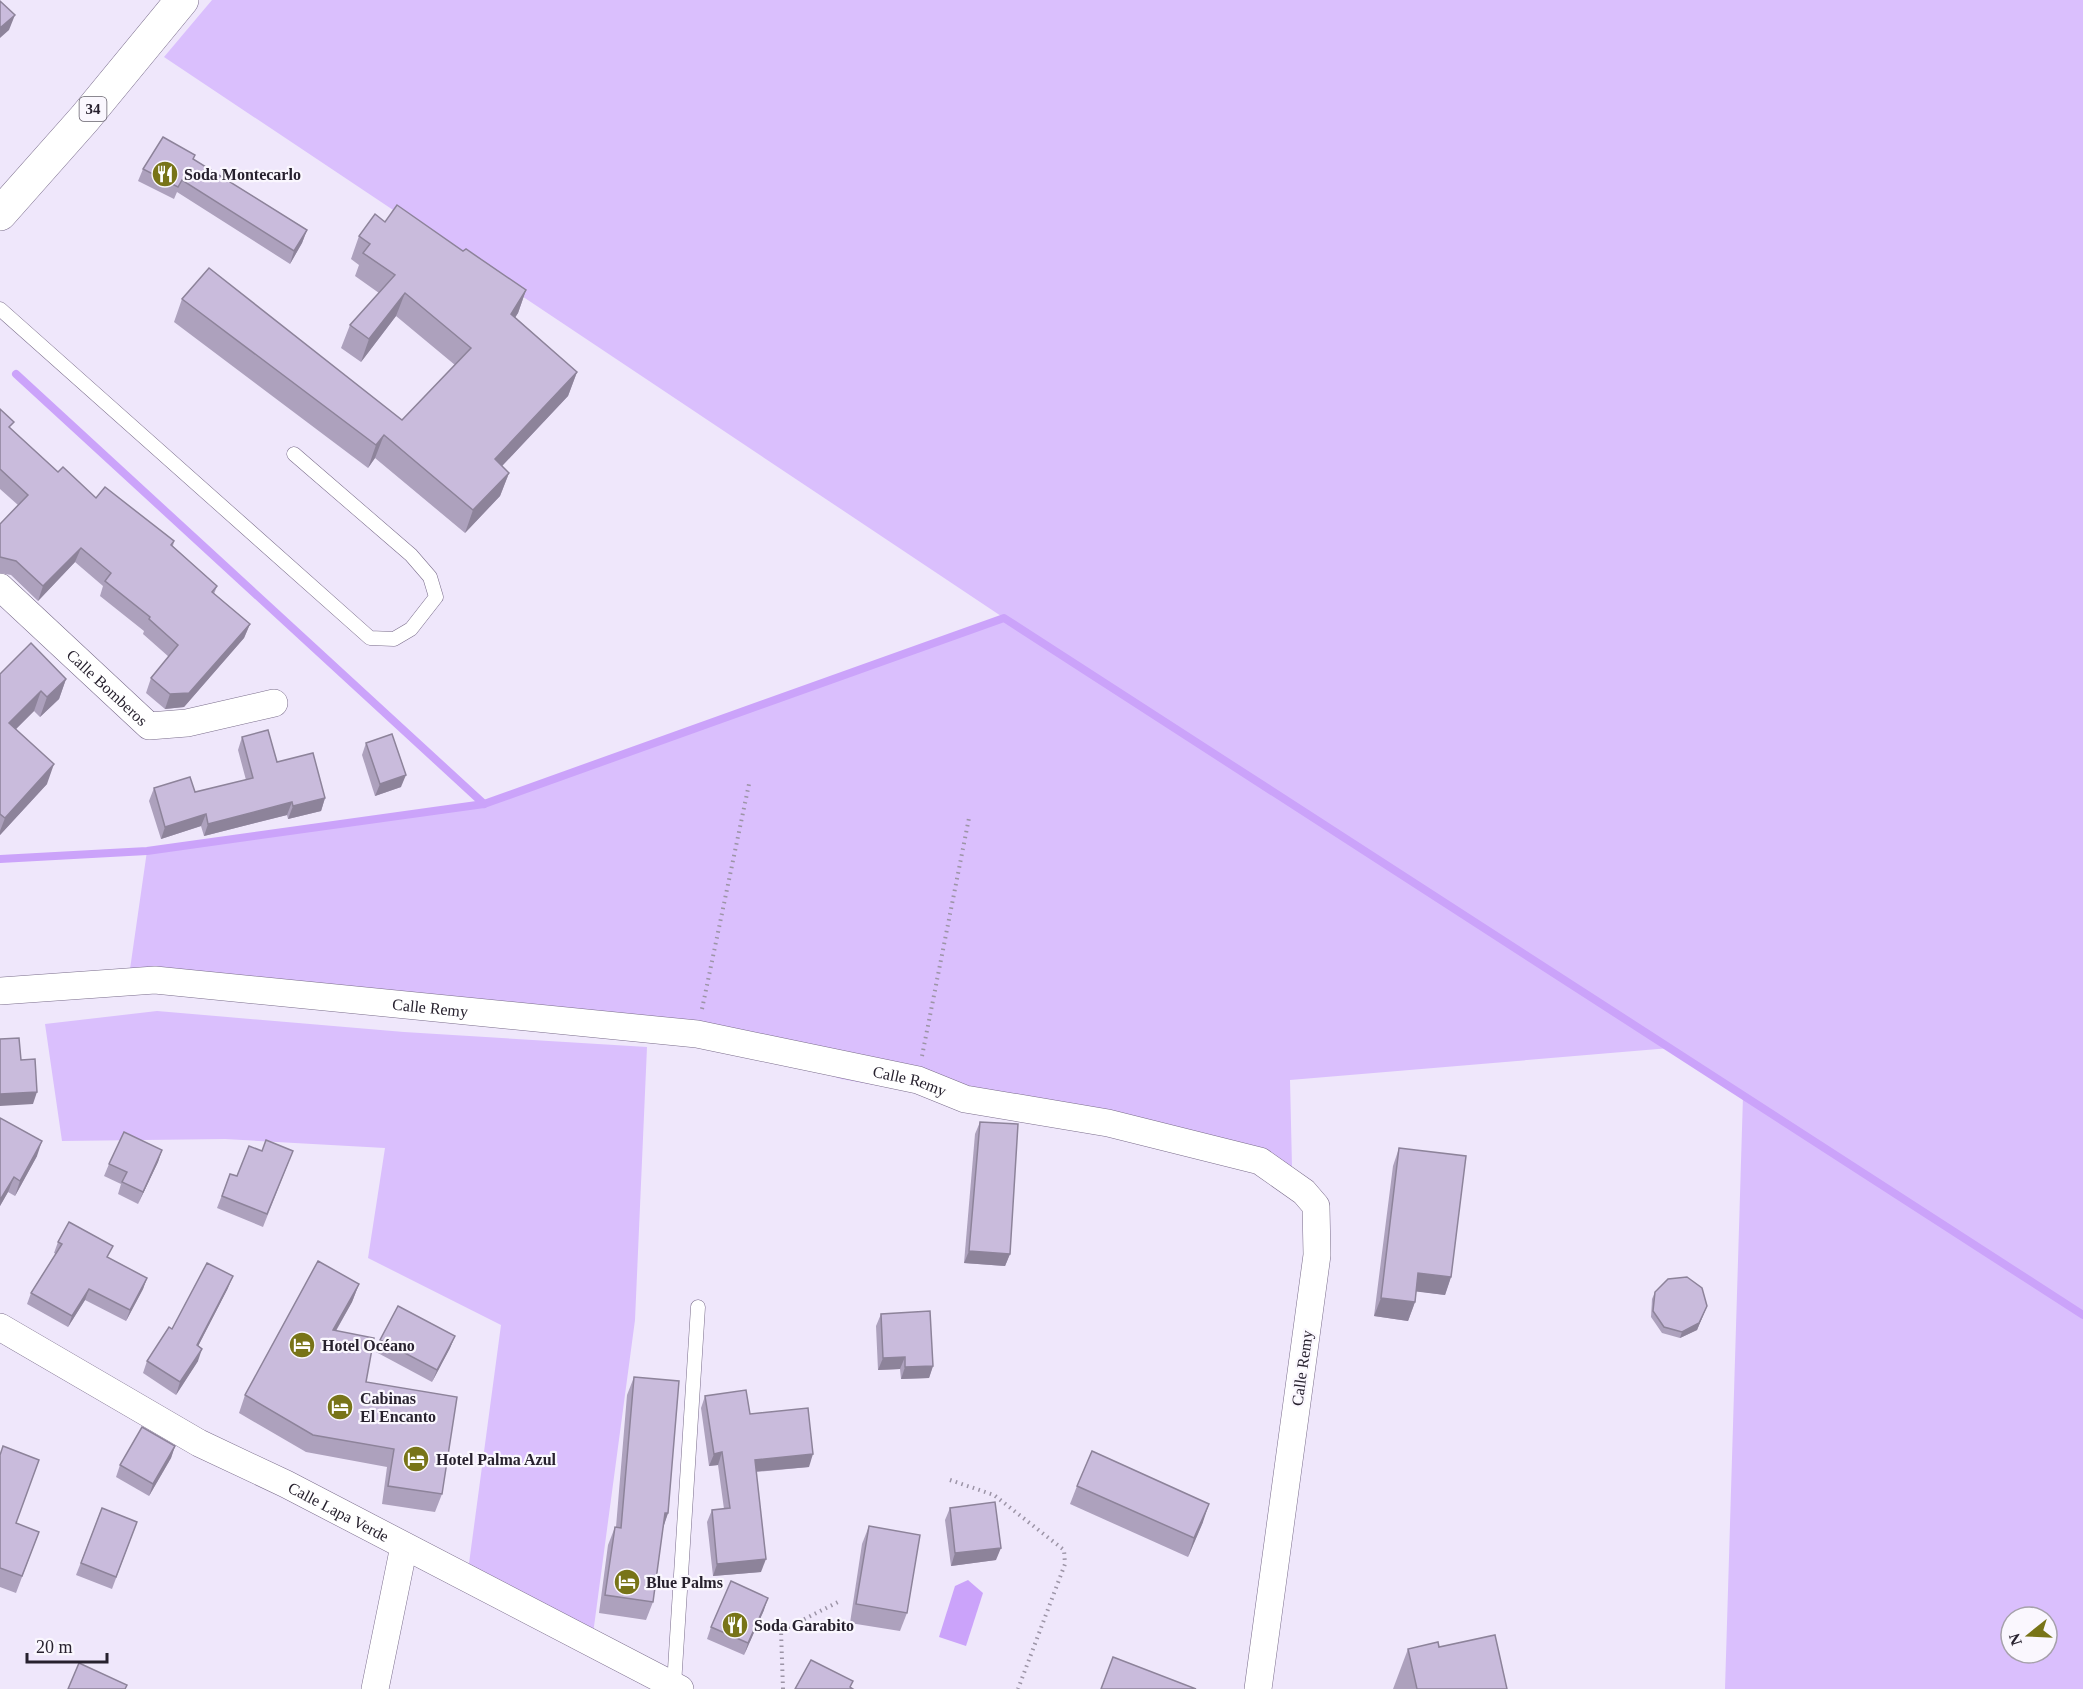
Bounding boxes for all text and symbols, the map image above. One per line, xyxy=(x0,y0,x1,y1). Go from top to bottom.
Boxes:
road number: 34 xyxy=(80,97,106,121)
restaurant icon: Soda Montecarlo xyxy=(150,159,180,189)
place label: Soda Montecarlo xyxy=(184,166,301,183)
street label: Calle Bomberos xyxy=(64,646,151,729)
street label: Calle Remy xyxy=(392,995,469,1021)
street label: Calle Remy xyxy=(871,1062,949,1100)
street label: Calle Remy xyxy=(1288,1329,1317,1407)
hotel icon: Hotel Océano xyxy=(287,1330,317,1360)
place label: Hotel Océano xyxy=(322,1337,415,1354)
place label: Cabinas El Encanto xyxy=(360,1390,436,1425)
hotel icon: Cabinas El Encanto xyxy=(325,1392,355,1422)
hotel icon: Hotel Palma Azul xyxy=(401,1444,431,1474)
place label: Hotel Palma Azul xyxy=(436,1451,557,1468)
street label: Calle Lapa Verde xyxy=(286,1478,392,1545)
hotel icon: Blue Palms xyxy=(612,1567,642,1597)
place label: Blue Palms xyxy=(646,1574,723,1591)
north arrow xyxy=(1999,1605,2059,1665)
restaurant icon: Soda Garabito xyxy=(720,1610,750,1640)
place label: Soda Garabito xyxy=(754,1617,854,1634)
scale bar xyxy=(27,1626,106,1664)
text: N xyxy=(2005,1631,2025,1648)
text: 20 m xyxy=(36,1637,73,1657)

